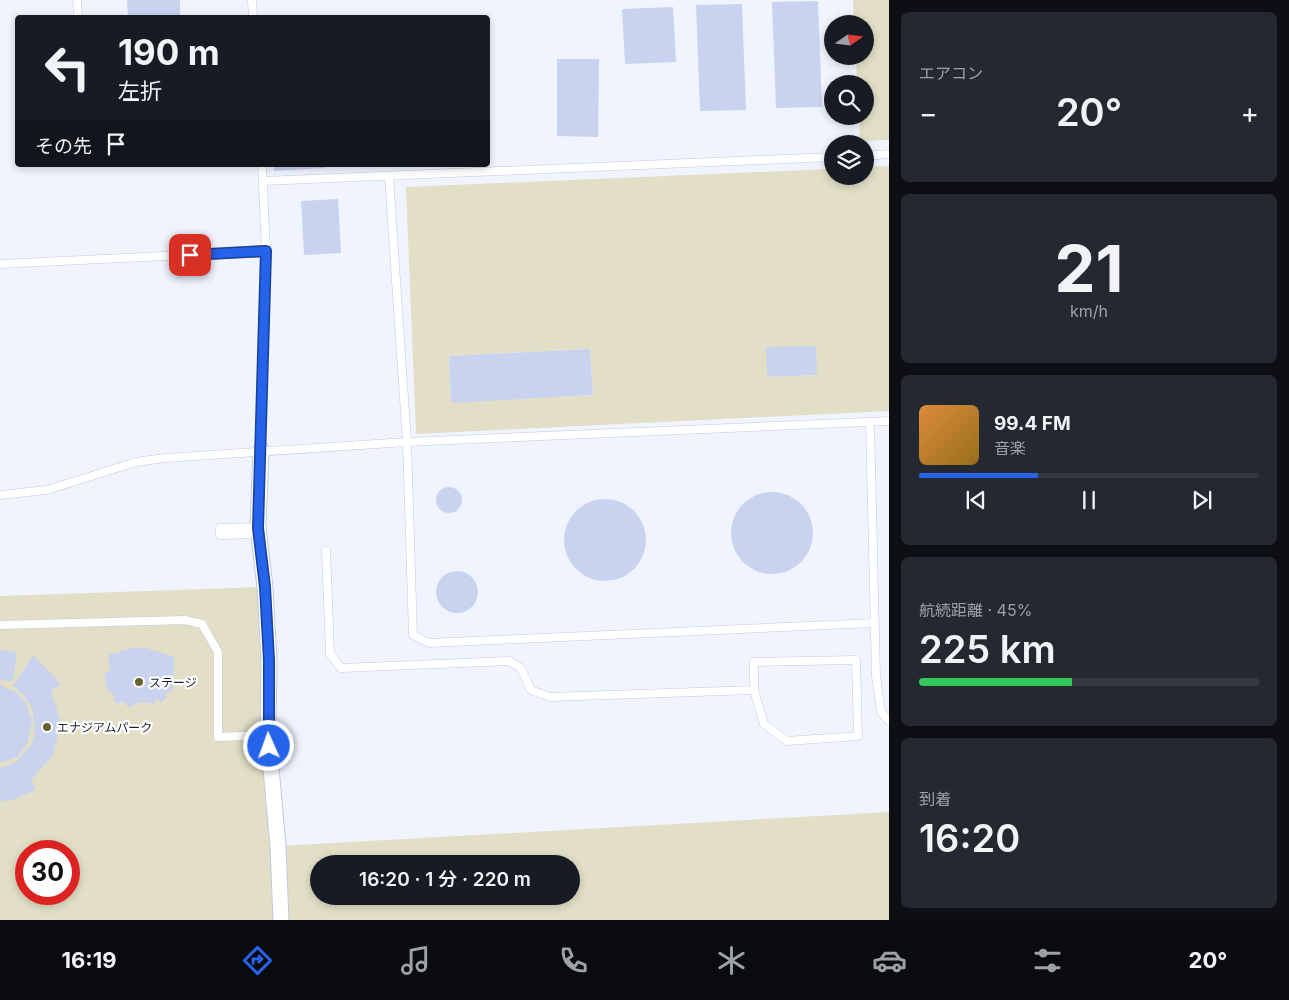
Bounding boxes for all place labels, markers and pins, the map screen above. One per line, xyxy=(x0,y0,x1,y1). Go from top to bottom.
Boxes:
pin xyxy=(169,234,211,276)
place label: ステージ xyxy=(149,675,197,690)
marker: ステージ xyxy=(133,676,145,688)
place label: エナジアムパーク xyxy=(57,720,152,735)
marker: エナジアムパーク xyxy=(41,721,53,733)

